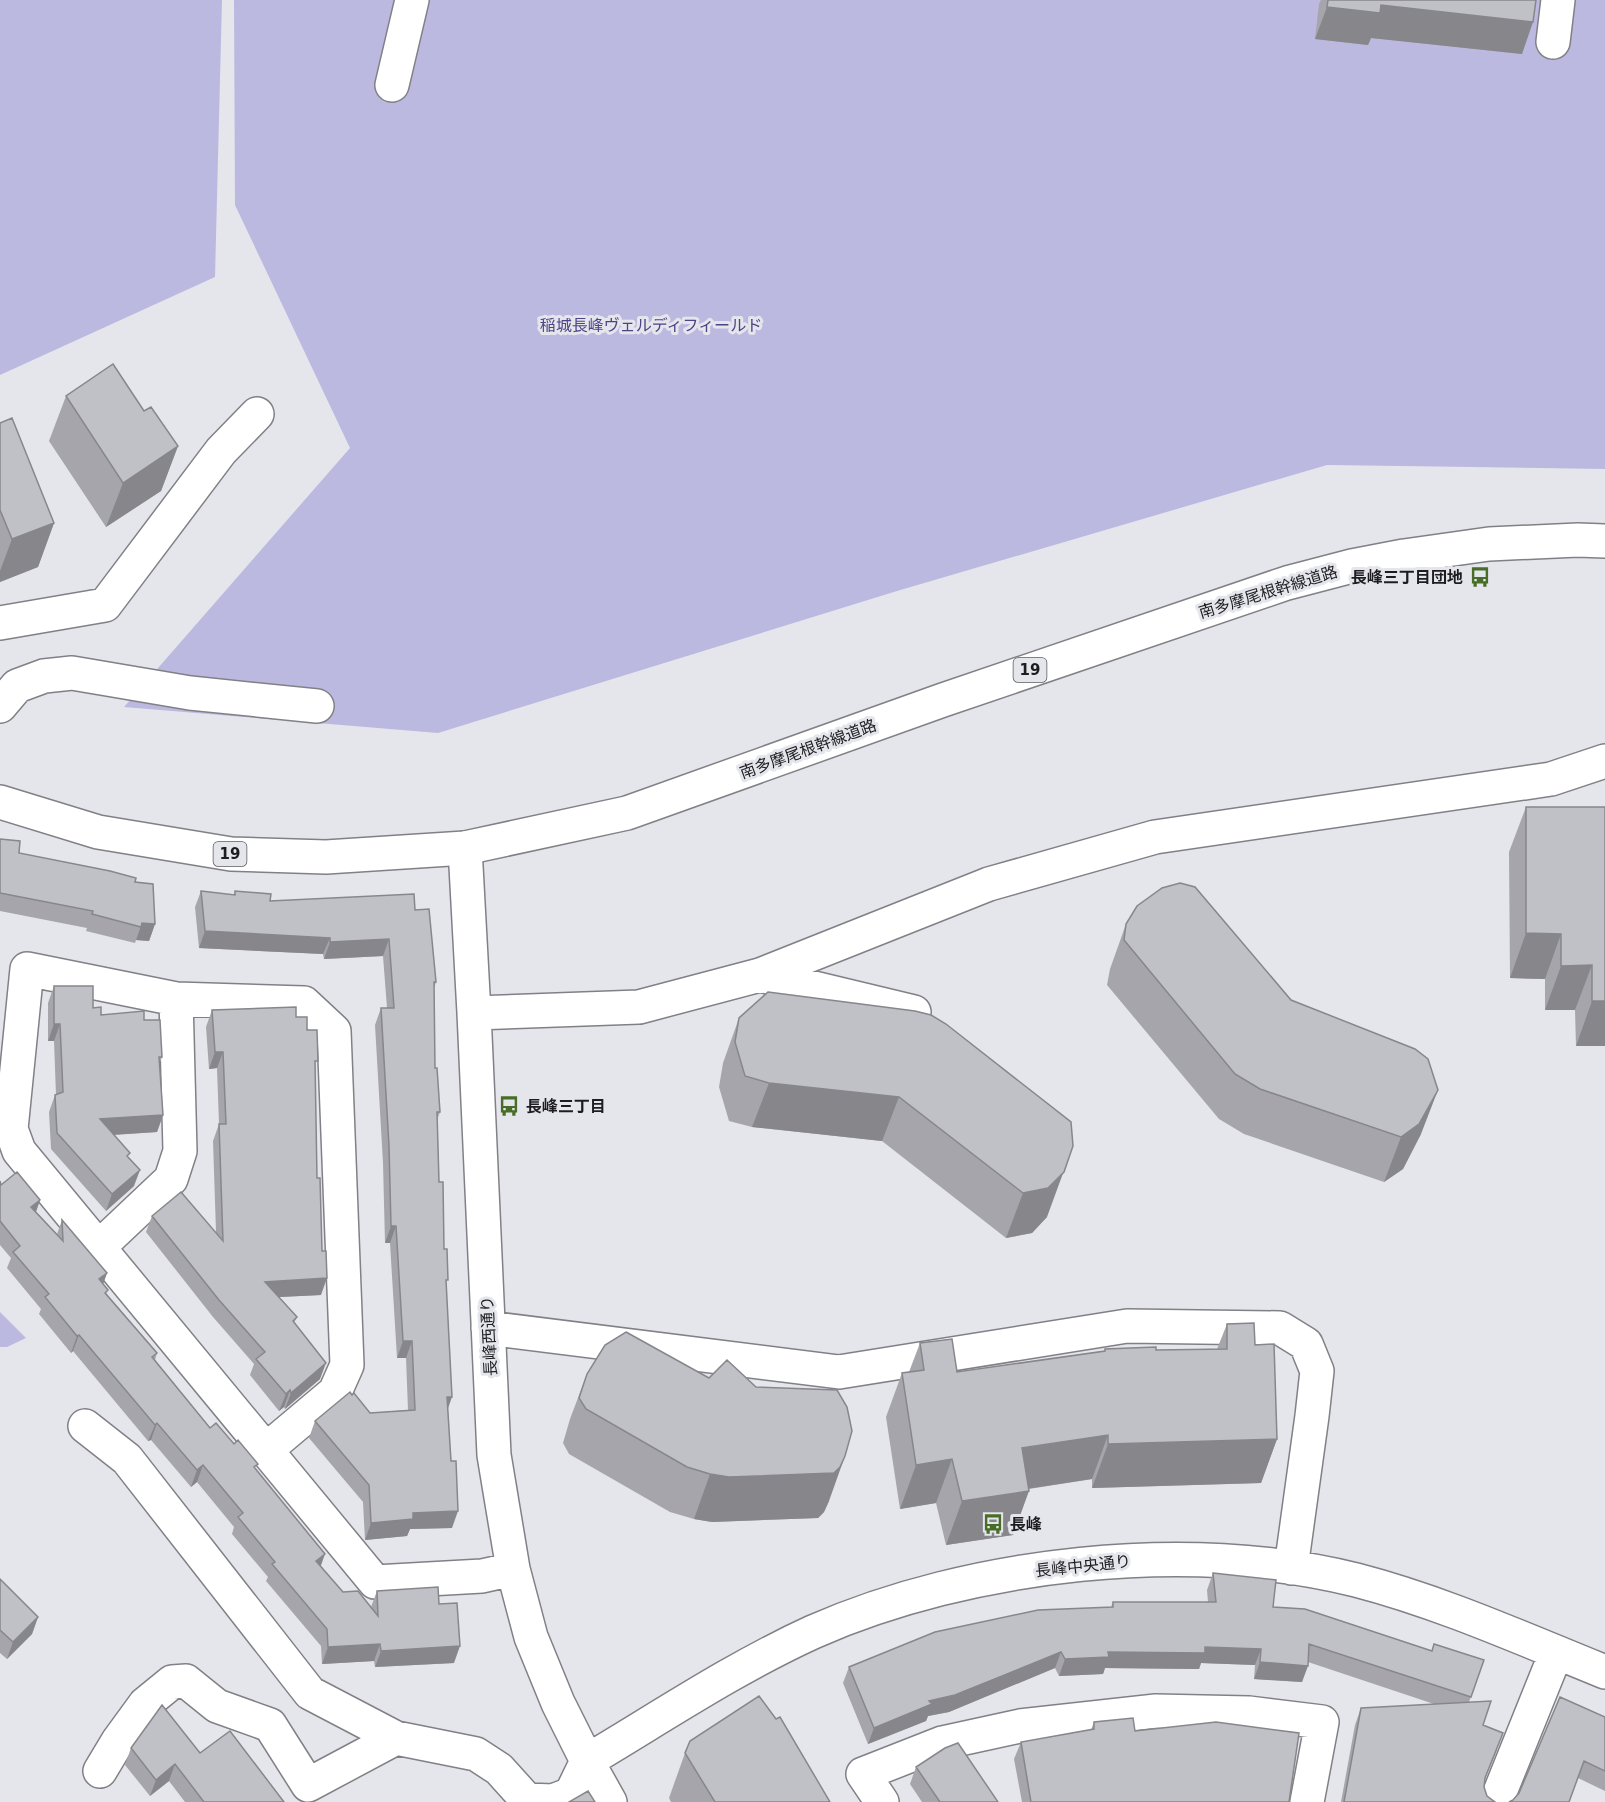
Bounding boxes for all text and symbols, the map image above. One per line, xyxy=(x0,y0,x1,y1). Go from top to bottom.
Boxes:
park label: 稲城長峰ヴェルディフィールド xyxy=(540,316,762,335)
street label: 南多摩尾根幹線道路 xyxy=(1196,562,1340,622)
bus stop icon: 長峰三丁目団地 xyxy=(1468,565,1492,589)
place label: 長峰三丁目団地 xyxy=(1351,568,1463,587)
road number: 19 xyxy=(1014,658,1046,682)
street label: 南多摩尾根幹線道路 xyxy=(737,715,879,783)
road number: 19 xyxy=(214,842,246,866)
bus stop icon: 長峰三丁目 xyxy=(497,1094,521,1118)
place label: 長峰三丁目 xyxy=(526,1097,606,1116)
street label: 長峰西通り xyxy=(477,1296,501,1376)
bus stop icon: 長峰 xyxy=(981,1512,1005,1536)
place label: 長峰 xyxy=(1010,1515,1042,1534)
street label: 長峰中央通り xyxy=(1034,1552,1132,1580)

